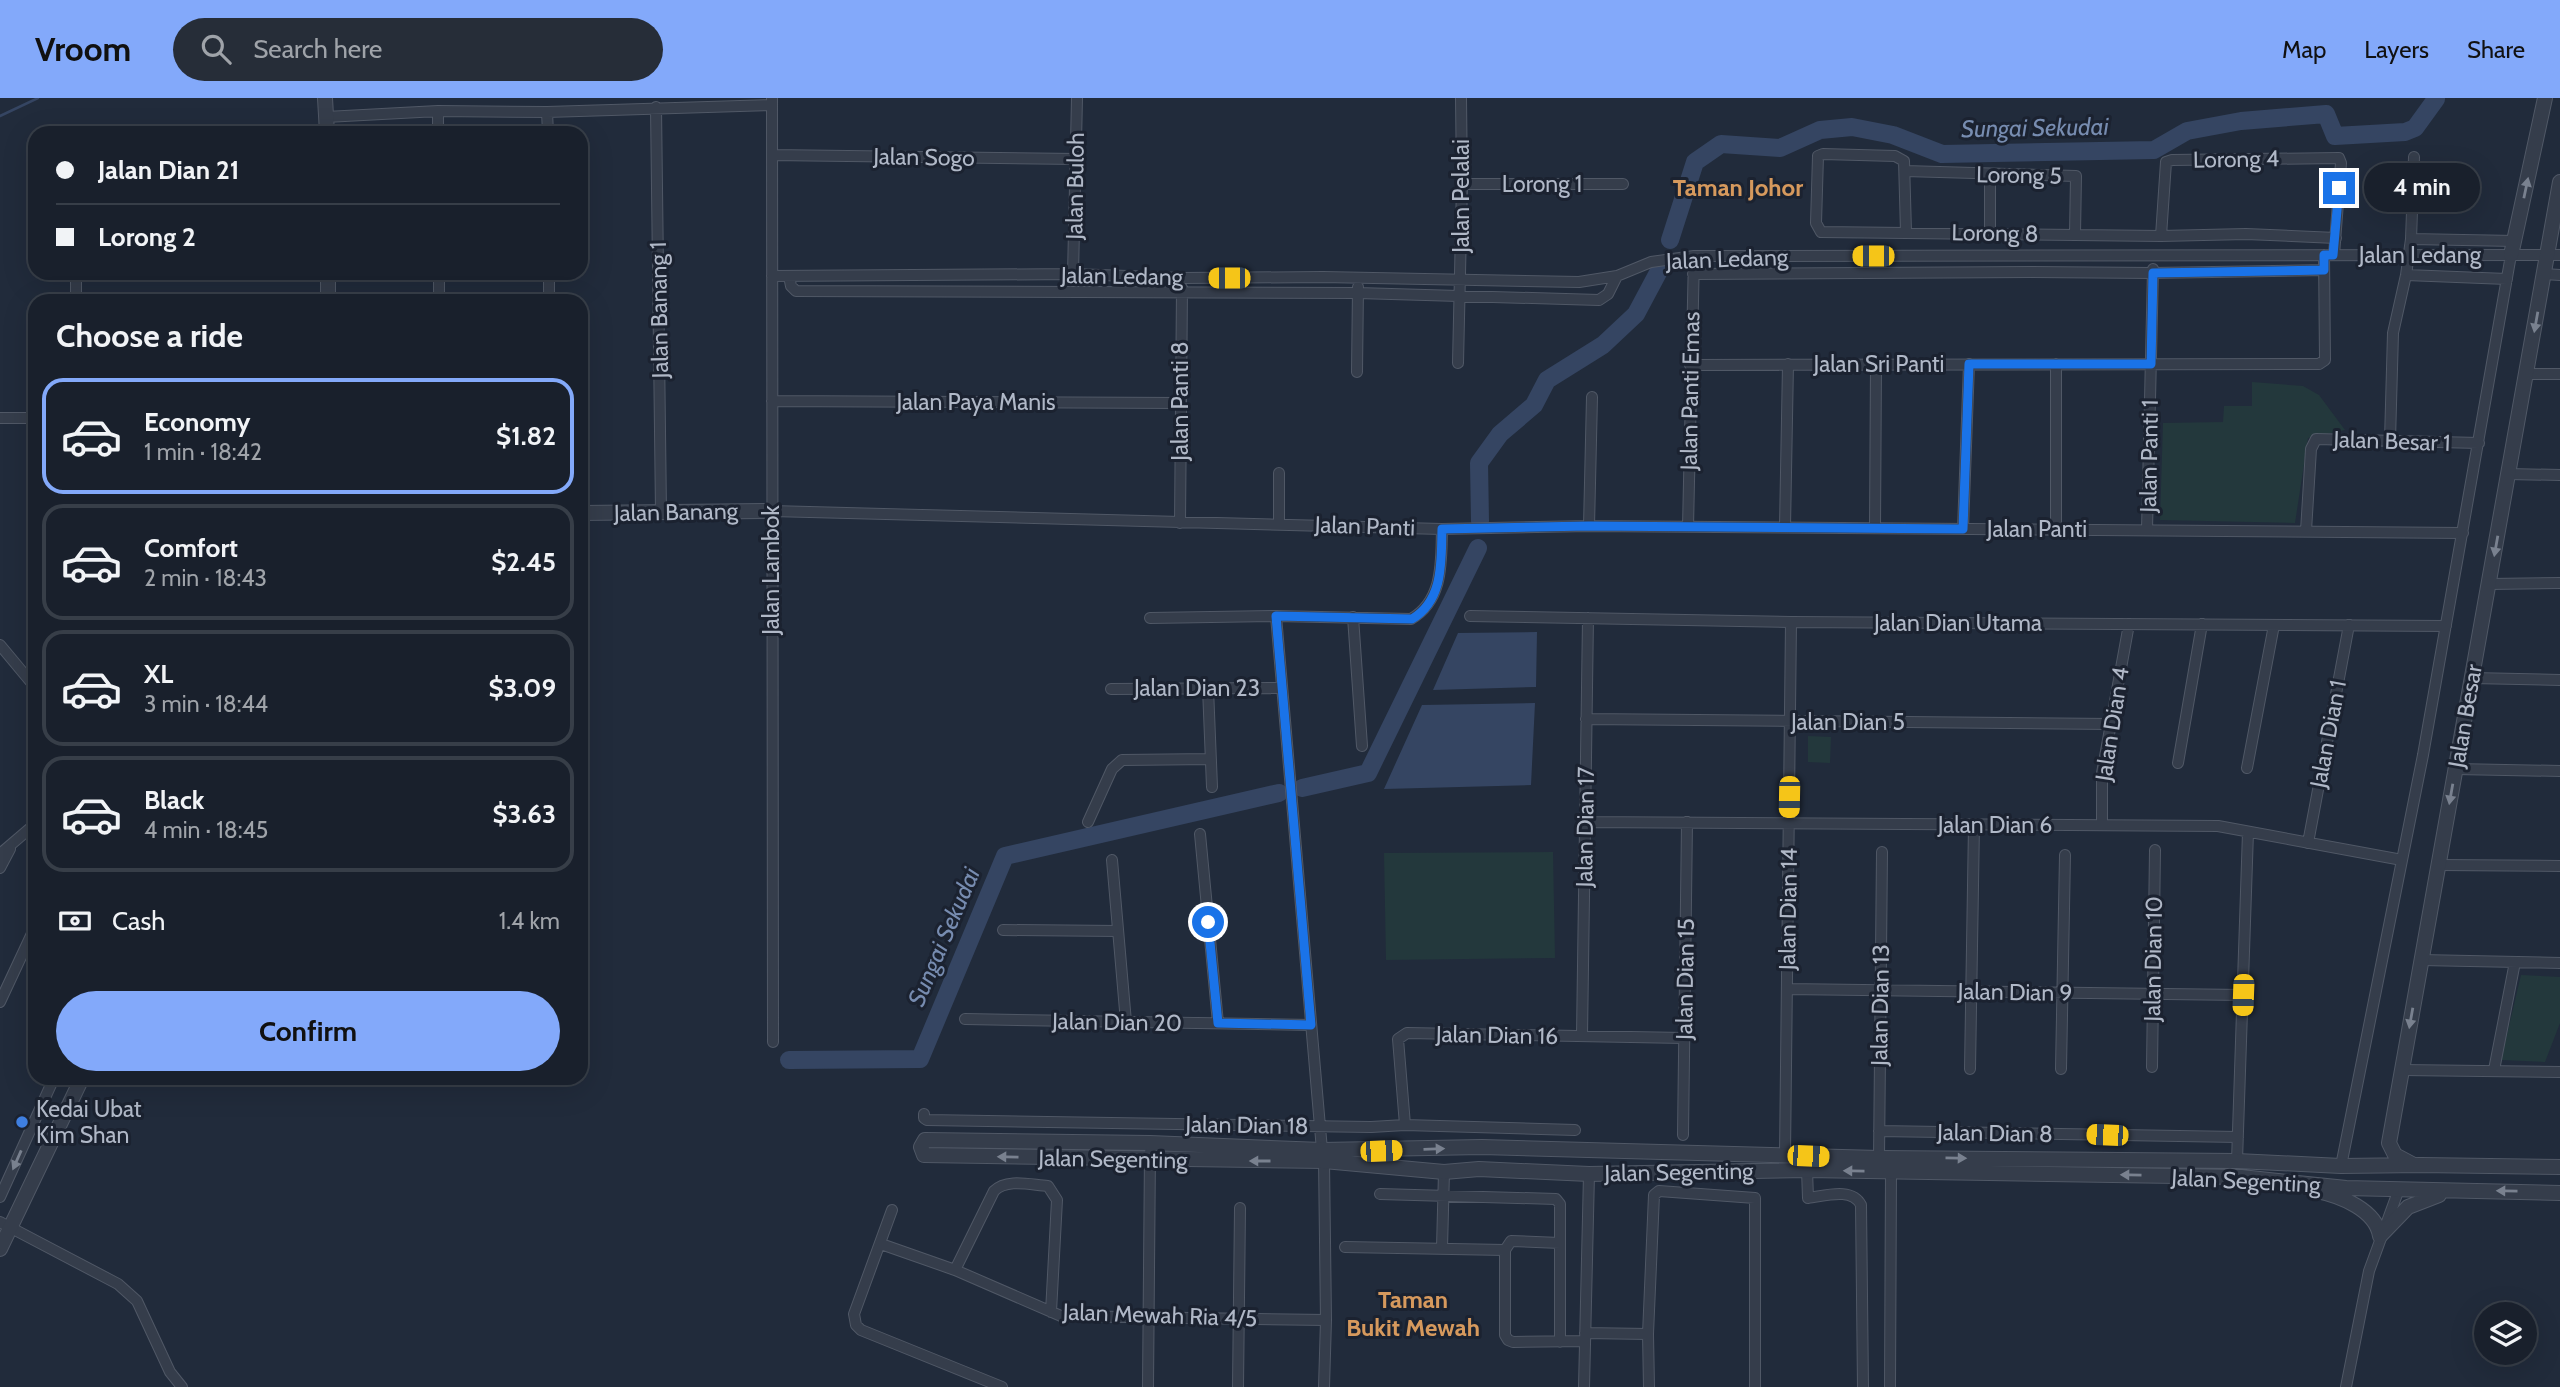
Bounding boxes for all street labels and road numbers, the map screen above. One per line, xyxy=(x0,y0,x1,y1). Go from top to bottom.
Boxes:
street label: Jalan Buloh xyxy=(1060,132,1090,241)
street label: Jalan Pelalai xyxy=(1447,139,1475,254)
street label: Jalan Sogo xyxy=(872,142,975,172)
street label: Lorong 4 xyxy=(2193,144,2279,174)
street label: Lorong 5 xyxy=(1976,160,2062,190)
street label: Lorong 1 xyxy=(1502,170,1582,198)
street label: Lorong 8 xyxy=(1951,218,2039,248)
street label: Jalan Banang 1 xyxy=(644,241,674,380)
street label: Jalan Ledang xyxy=(2358,241,2482,269)
street label: Jalan Ledang xyxy=(1664,243,1789,275)
street label: Jalan Ledang xyxy=(1060,261,1184,291)
street label: Jalan Panti Emas xyxy=(1675,311,1705,472)
street label: Jalan Panti 8 xyxy=(1166,341,1194,462)
street label: Jalan Sri Panti xyxy=(1813,350,1944,378)
street label: Jalan Paya Manis xyxy=(895,388,1056,416)
street label: Jalan Panti 1 xyxy=(2134,399,2164,514)
street label: Jalan Besar 1 xyxy=(2332,425,2451,457)
street label: Jalan Banang xyxy=(613,497,739,527)
street label: Jalan Lambok xyxy=(757,504,785,636)
street label: Jalan Panti xyxy=(1313,510,1416,542)
street label: Jalan Panti xyxy=(1986,515,2087,543)
street label: Jalan Dian Utama xyxy=(1873,609,2042,637)
street label: Jalan Besar xyxy=(2442,661,2488,771)
street label: Jalan Dian 4 xyxy=(2089,665,2135,784)
street label: Jalan Dian 23 xyxy=(1133,674,1260,702)
street label: Jalan Dian 1 xyxy=(2304,678,2352,791)
street label: Jalan Dian 5 xyxy=(1790,708,1905,736)
street label: Jalan Dian 17 xyxy=(1570,766,1600,889)
street label: Jalan Dian 6 xyxy=(1937,811,2052,839)
street label: Jalan Dian 14 xyxy=(1773,848,1803,971)
street label: Jalan Dian 10 xyxy=(2138,896,2168,1023)
street label: Jalan Dian 15 xyxy=(1670,918,1700,1041)
street label: Jalan Dian 13 xyxy=(1865,944,1895,1067)
street label: Jalan Dian 9 xyxy=(1956,977,2073,1007)
street label: Jalan Dian 20 xyxy=(1051,1007,1182,1037)
street label: Jalan Dian 16 xyxy=(1435,1020,1558,1050)
street label: Jalan Dian 18 xyxy=(1184,1110,1309,1140)
street label: Jalan Dian 8 xyxy=(1936,1118,2053,1148)
street label: Jalan Segenting xyxy=(1037,1144,1188,1174)
street label: Jalan Segenting xyxy=(1603,1157,1754,1187)
street label: Jalan Segenting xyxy=(2170,1163,2322,1199)
street label: Jalan Mewah Ria 4/5 xyxy=(1061,1298,1258,1332)

